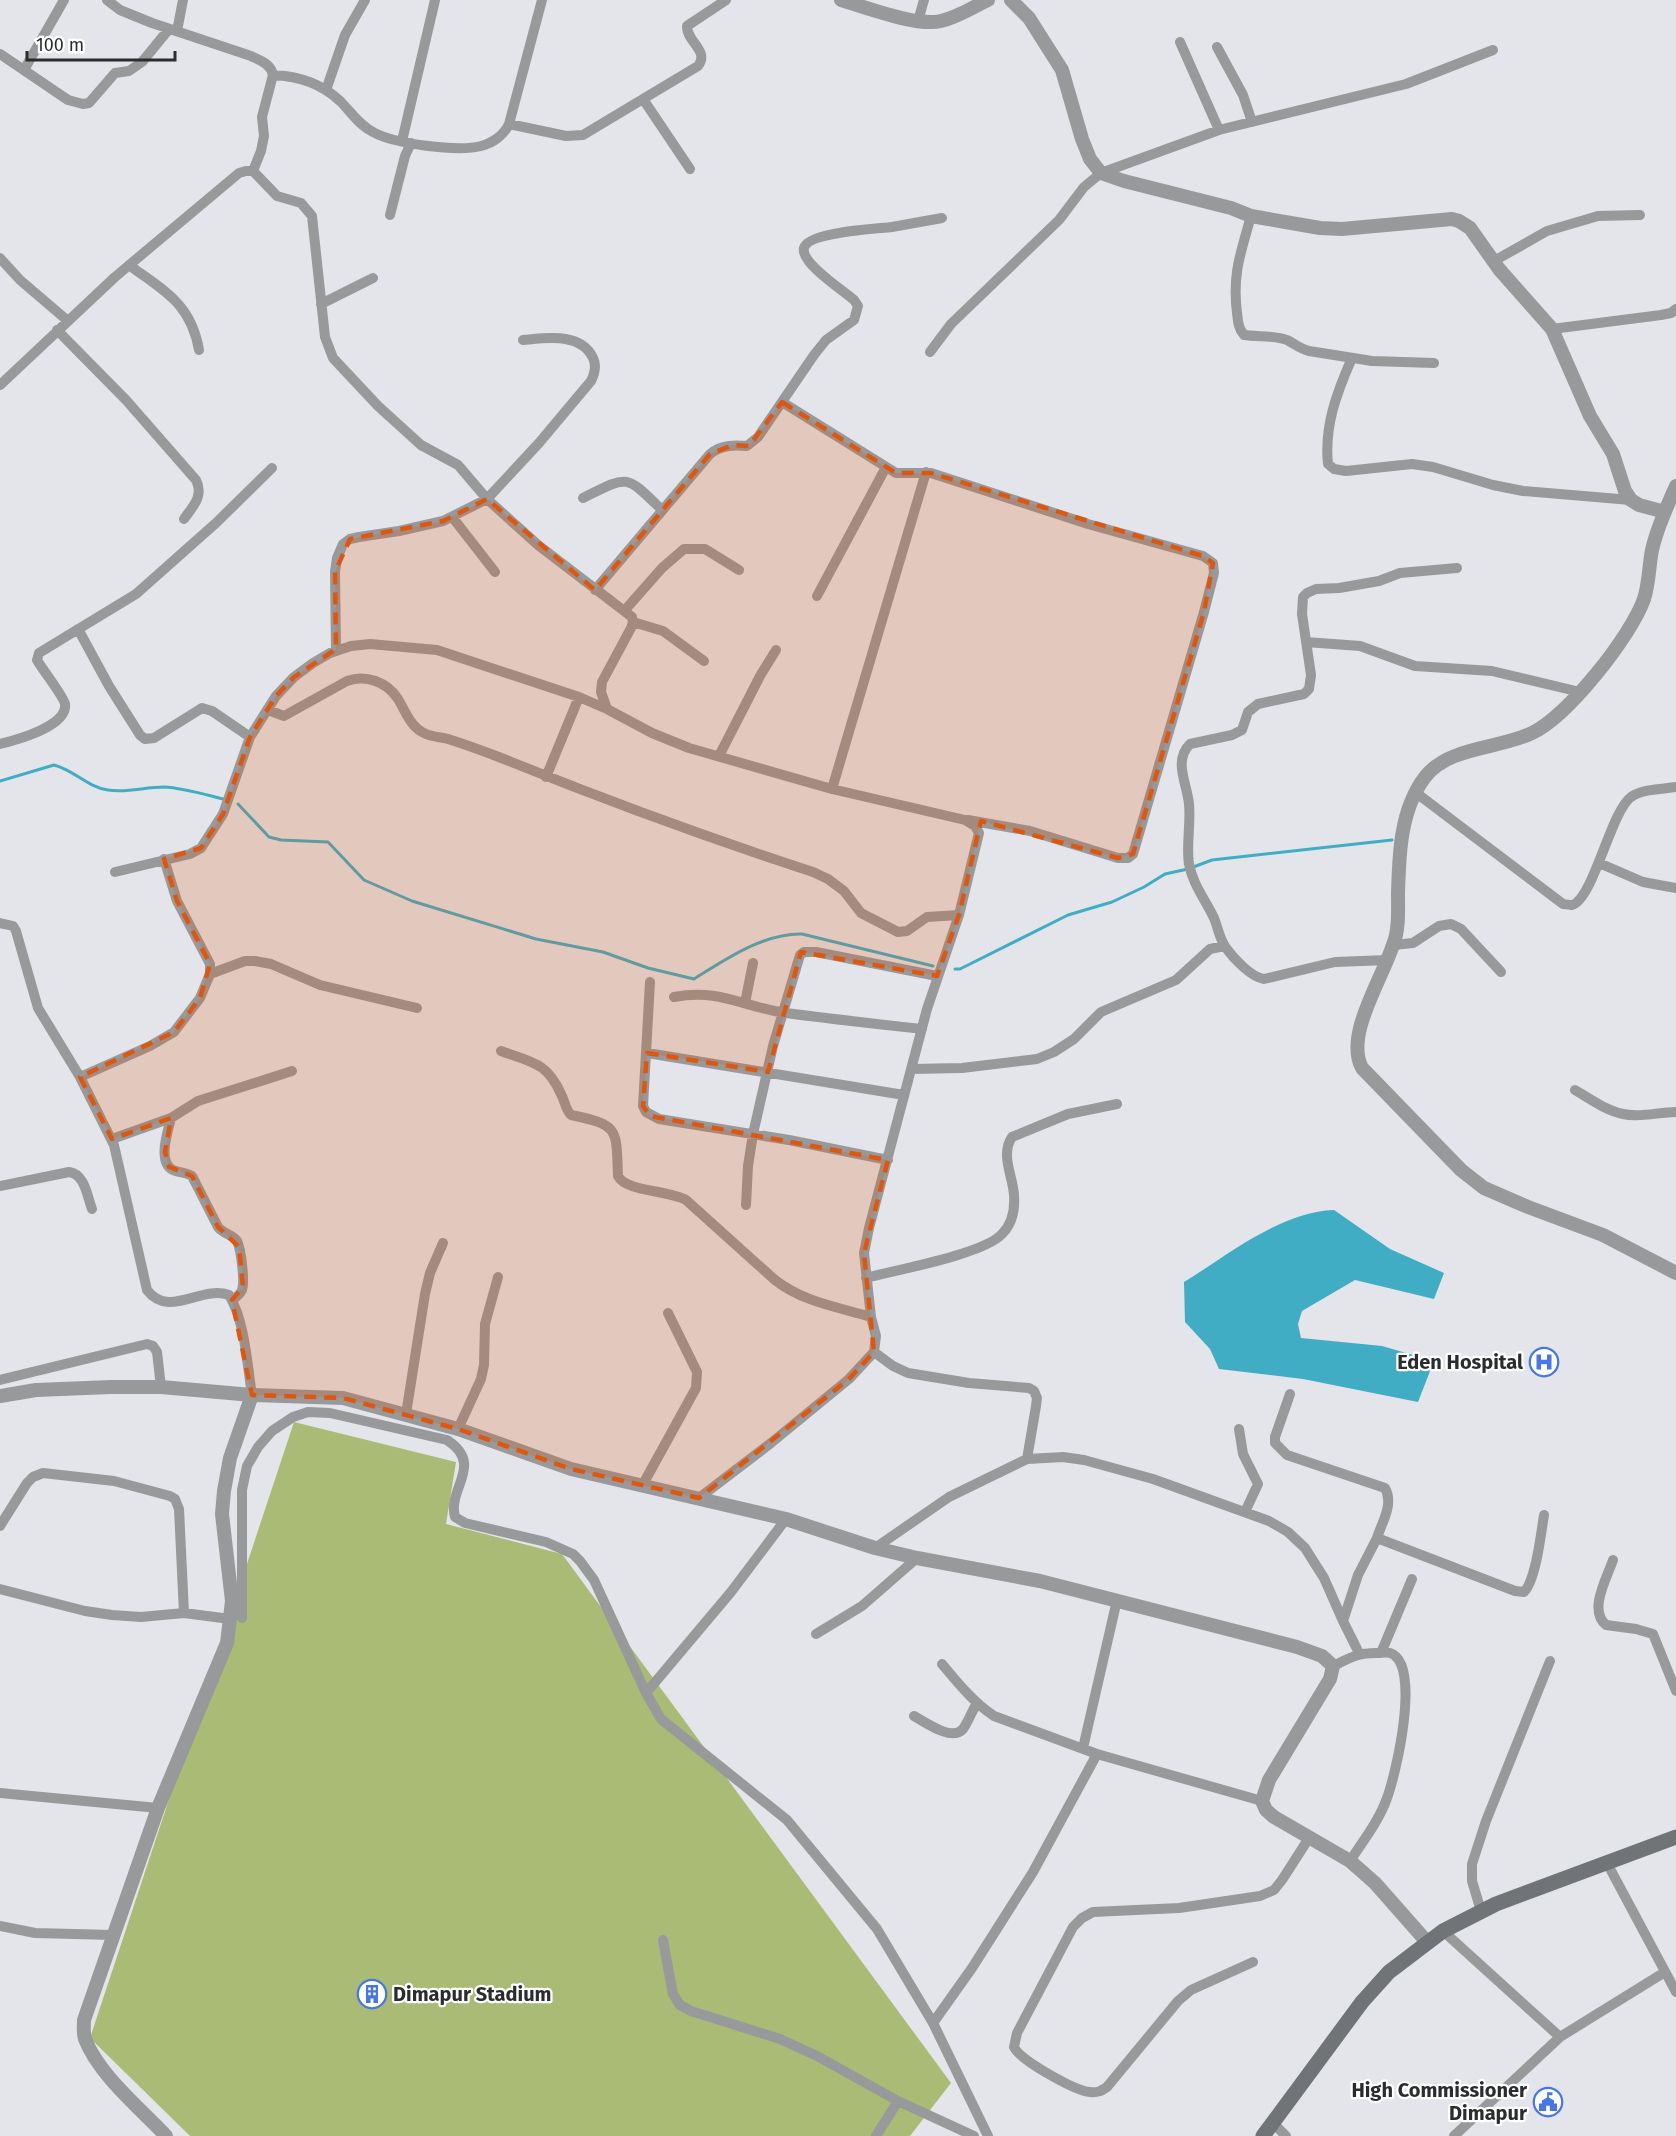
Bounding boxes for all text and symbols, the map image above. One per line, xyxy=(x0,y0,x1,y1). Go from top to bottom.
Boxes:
scale bar xyxy=(27,24,176,62)
text: 100 m xyxy=(36,34,84,56)
hospital icon: Eden Hospital xyxy=(1528,1346,1560,1378)
place label: Eden Hospital xyxy=(1397,1350,1523,1374)
building icon: Dimapur Stadium xyxy=(356,1978,388,2010)
place label: Dimapur Stadium xyxy=(393,1982,552,2006)
place label: High Commissioner Dimapur xyxy=(1351,2078,1528,2125)
public building icon: High Commissioner Dimapur xyxy=(1532,2086,1564,2118)

